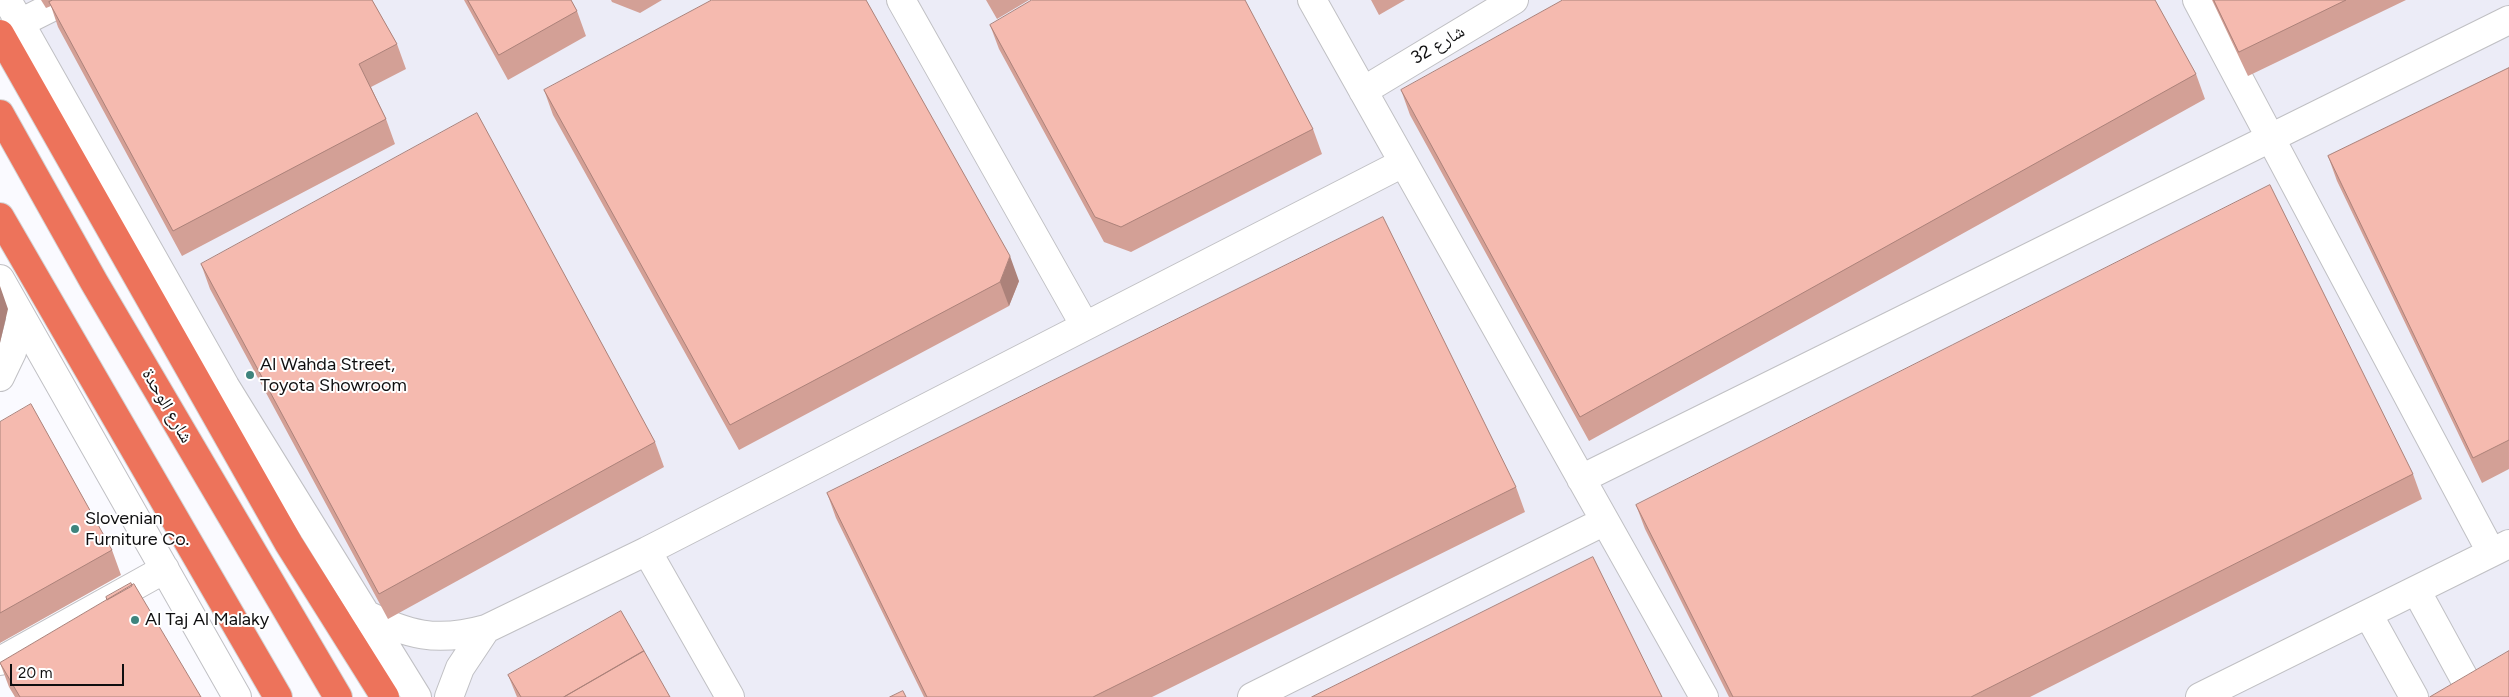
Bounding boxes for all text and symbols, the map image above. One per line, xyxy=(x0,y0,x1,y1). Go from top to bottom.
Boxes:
street label: شارع 32 xyxy=(1407,21,1469,69)
place label: Al Wahda Street, Toyota Showroom xyxy=(260,354,407,396)
street label: شارع الوحدة xyxy=(137,365,197,447)
marker: Al Wahda Street, Toyota Showroom xyxy=(244,369,256,381)
place label: Slovenian Furniture Co. xyxy=(85,508,189,550)
marker: Slovenian Furniture Co. xyxy=(69,523,81,535)
place label: Al Taj Al Malaky xyxy=(145,609,269,631)
marker: Al Taj Al Malaky xyxy=(129,614,141,626)
scale bar xyxy=(12,654,126,686)
text: 20 m xyxy=(18,664,52,682)

